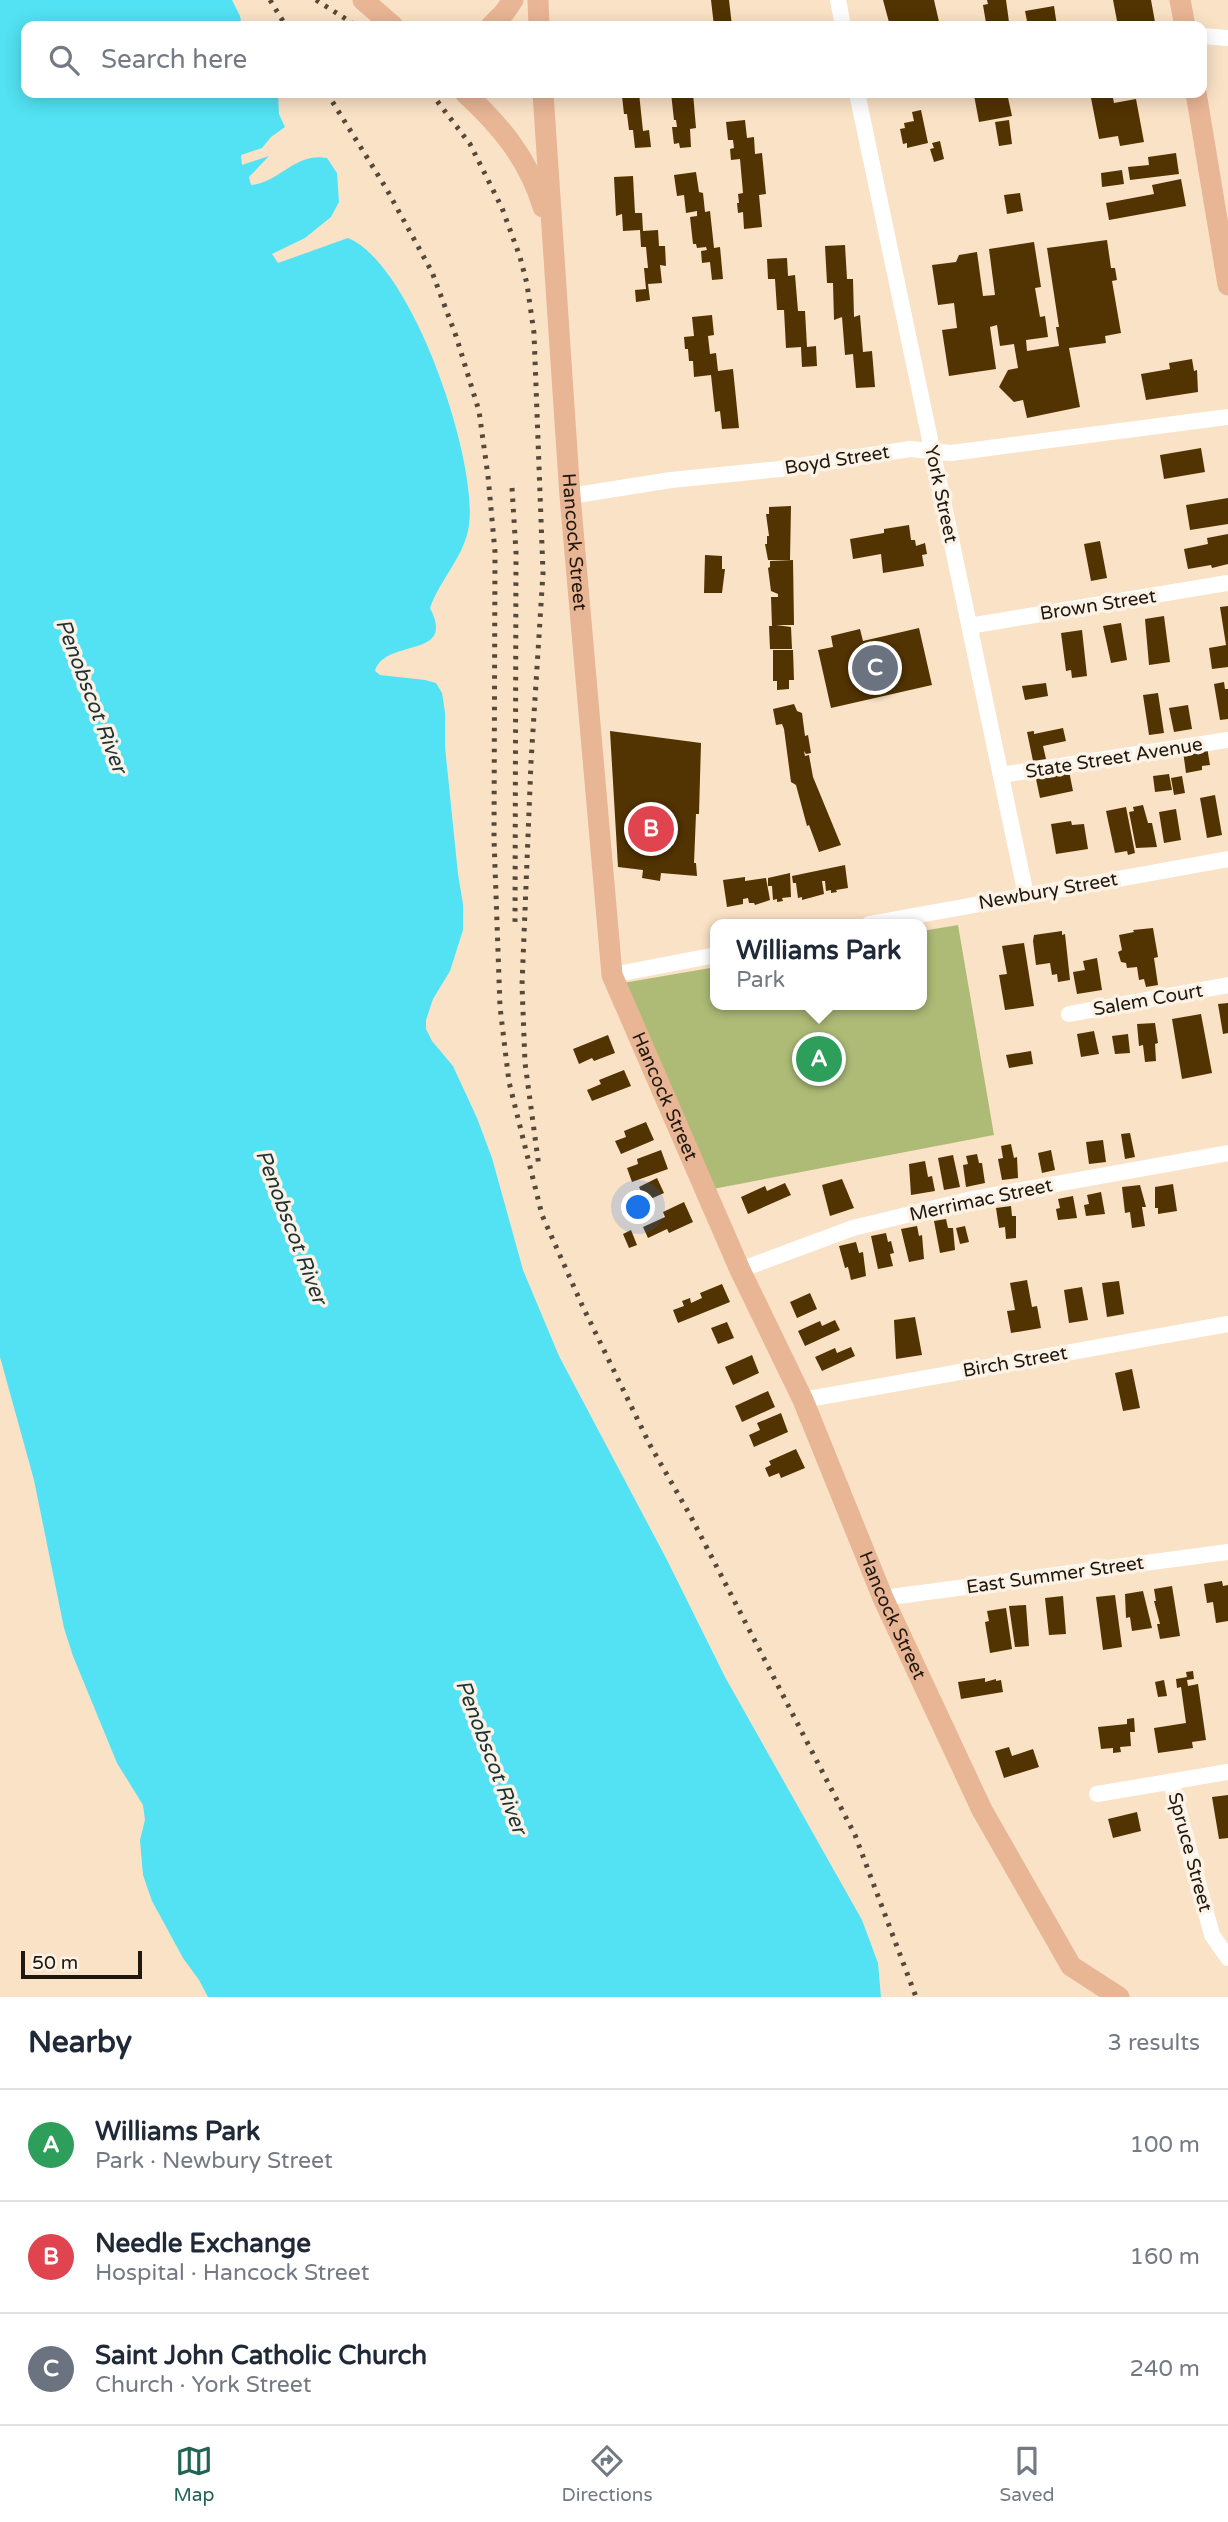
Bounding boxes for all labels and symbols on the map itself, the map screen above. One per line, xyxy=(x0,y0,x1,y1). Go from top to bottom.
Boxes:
street label: Boyd Street xyxy=(783,441,891,479)
street label: York Street xyxy=(920,443,962,545)
street label: Hancock Street xyxy=(557,472,591,612)
street label: Brown Street xyxy=(1038,585,1158,625)
water label: Penobscot River xyxy=(50,615,133,779)
pin: C xyxy=(852,642,898,694)
street label: State Street Avenue xyxy=(1024,733,1204,783)
pin: B xyxy=(628,803,674,855)
street label: Newbury Street xyxy=(977,868,1119,914)
street label: Salem Court xyxy=(1092,980,1204,1020)
street label: Hancock Street xyxy=(627,1029,702,1164)
pin: A xyxy=(796,1033,842,1085)
water label: Penobscot River xyxy=(250,1146,333,1310)
street label: Merrimac Street xyxy=(907,1174,1055,1226)
your location xyxy=(621,1190,655,1224)
street label: Birch Street xyxy=(961,1342,1069,1382)
street label: Hancock Street xyxy=(854,1548,930,1683)
street label: East Summer Street xyxy=(965,1552,1145,1598)
water label: Penobscot River xyxy=(450,1676,533,1840)
street label: Spruce Street xyxy=(1164,1790,1216,1914)
scale bar xyxy=(21,1948,142,1980)

